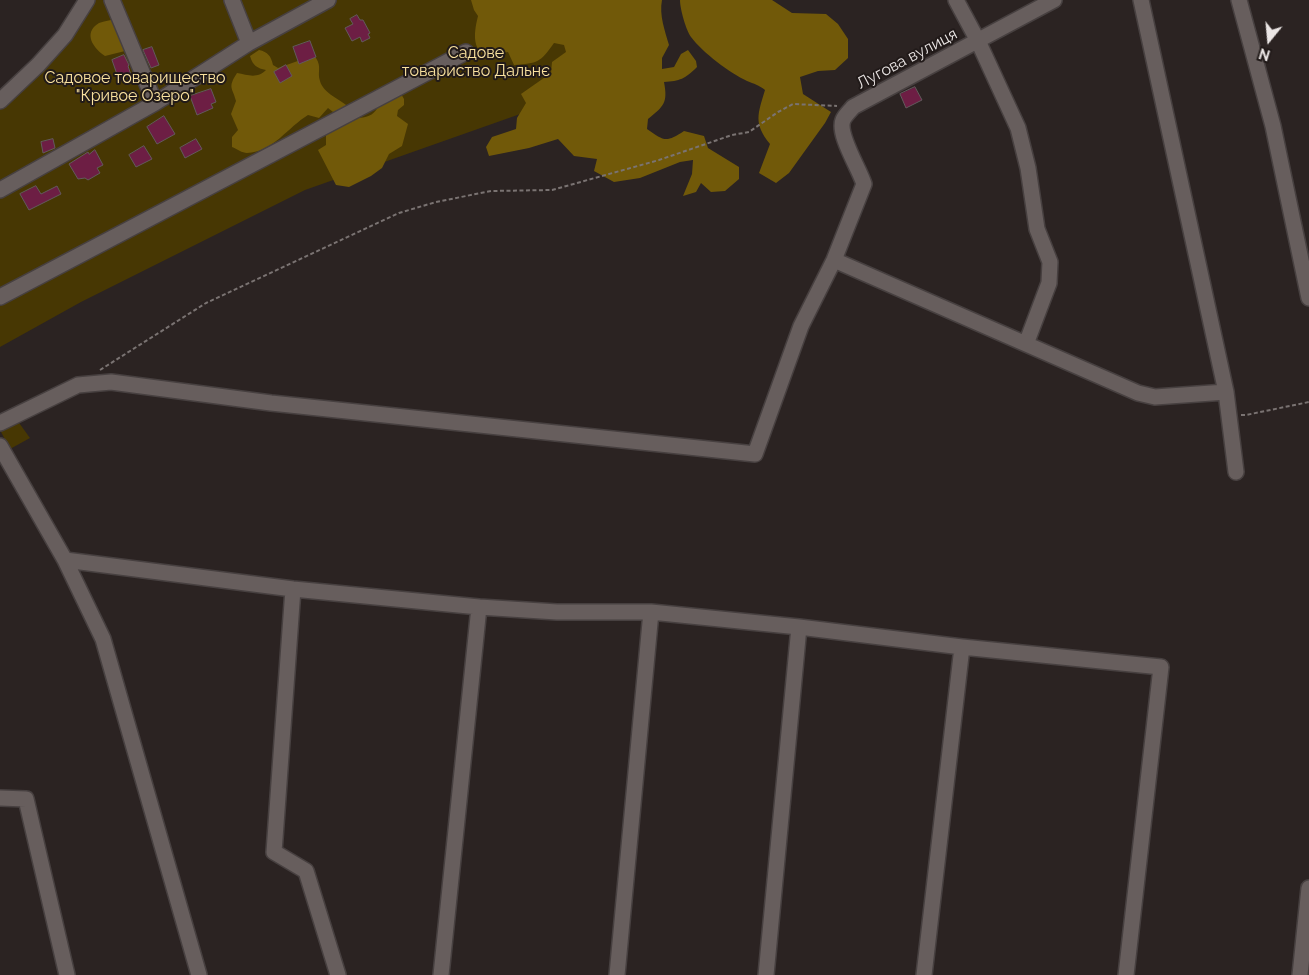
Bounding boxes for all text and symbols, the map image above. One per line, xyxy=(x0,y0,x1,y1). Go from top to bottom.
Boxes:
north arrow xyxy=(1244,15,1294,65)
street label: Лугова вулиця xyxy=(853,24,961,94)
park label: Садове товариство Дальнє xyxy=(402,43,550,81)
text: N xyxy=(1257,45,1272,64)
park label: Садовое товарищество "Кривое Озеро" xyxy=(45,68,225,106)

